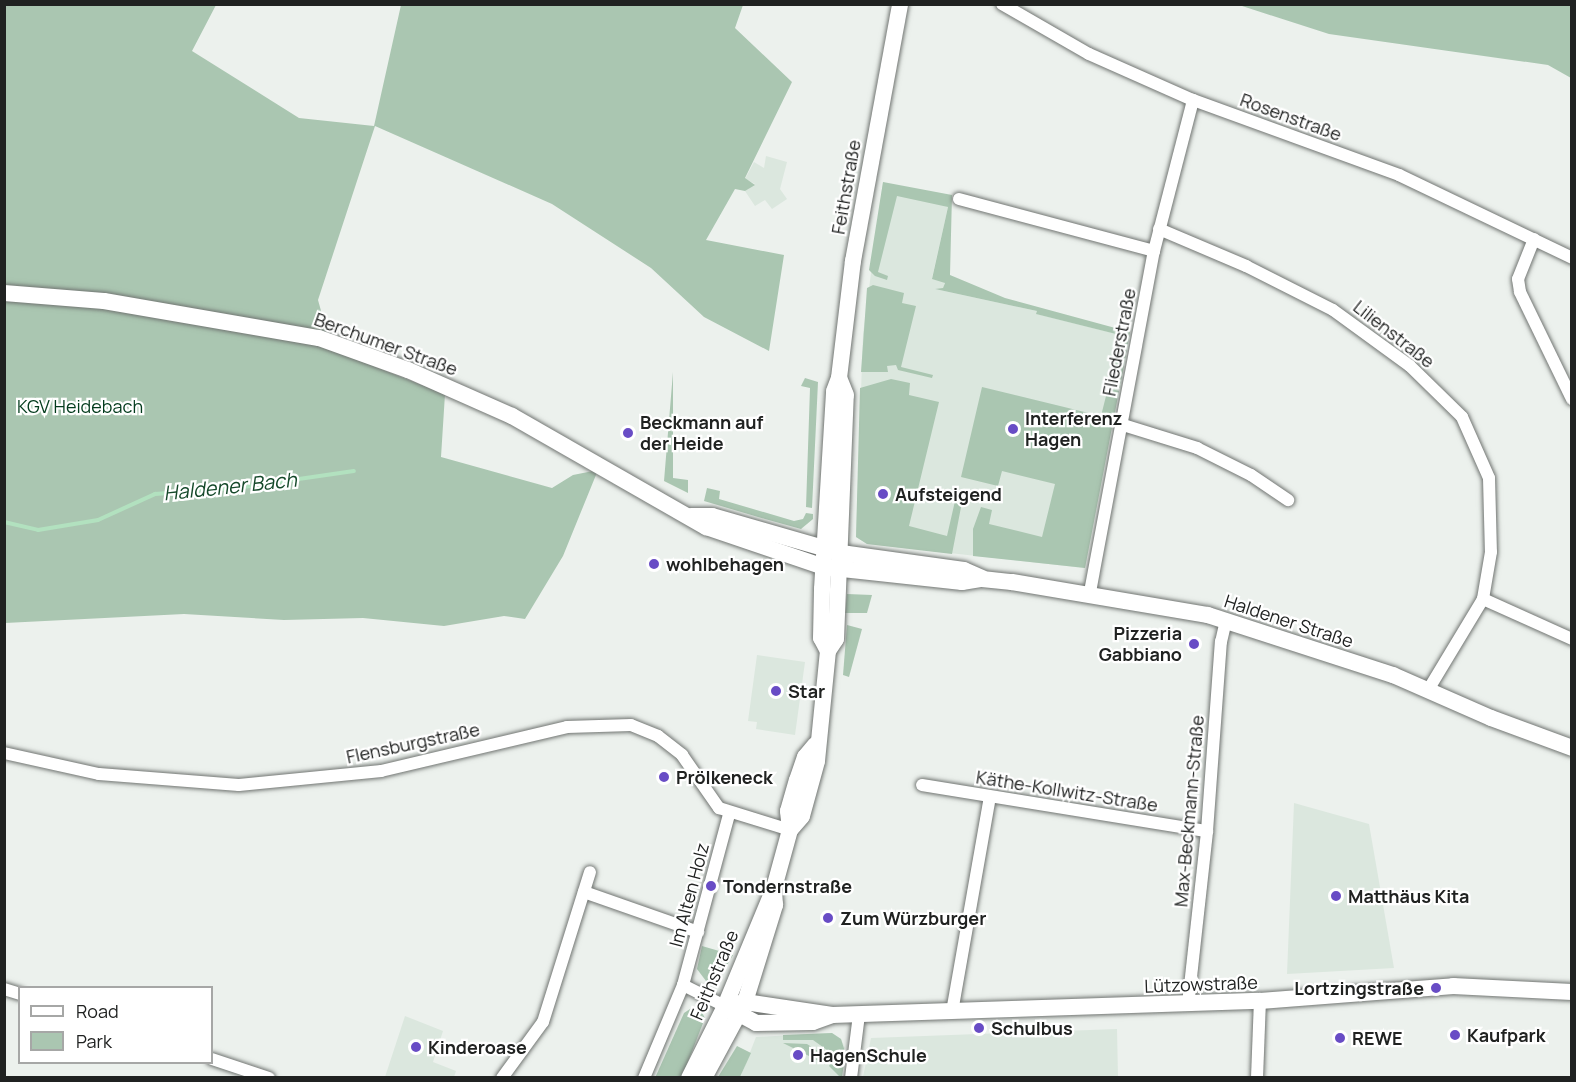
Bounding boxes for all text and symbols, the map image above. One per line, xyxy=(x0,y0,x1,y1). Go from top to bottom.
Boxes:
street label: Rosenstraße xyxy=(1237,89,1345,145)
street label: Feithstraße xyxy=(827,138,865,236)
street label: Fliederstraße xyxy=(1098,286,1140,398)
street label: Lilienstraße xyxy=(1349,296,1439,372)
street label: Berchumer Straße xyxy=(311,308,461,380)
park label: KGV Heidebach xyxy=(17,395,143,417)
place label: Interferenz Hagen xyxy=(1025,408,1122,450)
place label: Beckmann auf der Heide xyxy=(640,412,763,454)
marker: Interferenz Hagen xyxy=(1006,422,1020,436)
marker: Beckmann auf der Heide xyxy=(621,426,635,440)
water label: Haldener Bach xyxy=(162,467,298,505)
place label: Aufsteigend xyxy=(895,483,1002,505)
marker: Aufsteigend xyxy=(876,487,890,501)
place label: wohlbehagen xyxy=(666,553,784,575)
marker: wohlbehagen xyxy=(647,557,661,571)
street label: Haldener Straße xyxy=(1222,590,1356,652)
place label: Pizzeria Gabbiano xyxy=(1099,623,1182,666)
marker: Pizzeria Gabbiano xyxy=(1187,637,1201,651)
place label: Star xyxy=(788,680,825,702)
marker: Star xyxy=(769,684,783,698)
street label: Max-Beckmann-Straße xyxy=(1170,714,1208,908)
street label: Flensburgstraße xyxy=(344,718,482,768)
place label: Prölkeneck xyxy=(676,766,773,788)
street label: Käthe-Kollwitz-Straße xyxy=(975,766,1159,816)
marker: Prölkeneck xyxy=(657,770,671,784)
street label: Im Alten Holz xyxy=(665,841,713,949)
place label: Tondernstraße xyxy=(723,875,852,897)
marker: Tondernstraße xyxy=(704,879,718,893)
place label: Matthäus Kita xyxy=(1348,885,1469,907)
marker: Matthäus Kita xyxy=(1329,889,1343,903)
place label: Zum Würzburger xyxy=(840,907,986,929)
marker: Zum Würzburger xyxy=(821,911,835,925)
street label: Feithstraße xyxy=(685,927,743,1023)
street label: Lützowstraße xyxy=(1144,971,1258,997)
place label: Lortzingstraße xyxy=(1294,977,1424,999)
marker: Lortzingstraße xyxy=(1429,981,1443,995)
legend xyxy=(18,986,213,1064)
text: Road xyxy=(76,999,119,1023)
place label: Schulbus xyxy=(991,1017,1073,1039)
marker: Schulbus xyxy=(972,1021,986,1035)
place label: Kaufpark xyxy=(1467,1024,1545,1046)
place label: REWE xyxy=(1352,1027,1402,1049)
marker: Kaufpark xyxy=(1448,1028,1462,1042)
text: Park xyxy=(76,1029,112,1053)
marker: REWE xyxy=(1333,1031,1347,1045)
place label: Kinderoase xyxy=(428,1036,527,1058)
marker: Kinderoase xyxy=(409,1040,423,1054)
place label: HagenSchule xyxy=(810,1044,927,1066)
marker: HagenSchule xyxy=(791,1048,805,1062)

